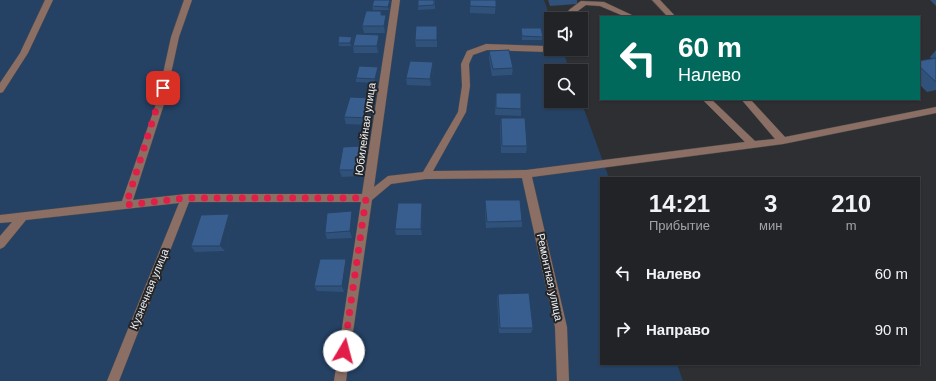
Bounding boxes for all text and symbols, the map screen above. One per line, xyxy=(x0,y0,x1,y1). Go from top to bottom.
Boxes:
map controls xyxy=(544,12,588,108)
button: sound xyxy=(544,12,588,56)
icon: left xyxy=(612,32,664,84)
text: 60 m xyxy=(678,32,742,63)
button: search xyxy=(544,64,588,108)
text: Налево xyxy=(678,65,741,85)
pin xyxy=(146,71,180,105)
icon: arrive xyxy=(152,77,174,99)
street label: Юбилейная улица xyxy=(353,81,378,176)
text: 14:21 xyxy=(649,190,710,217)
text: 3 xyxy=(764,190,777,217)
text: 210 xyxy=(831,190,871,217)
text: Прибытие xyxy=(649,218,710,233)
text: мин xyxy=(759,218,782,233)
text: m xyxy=(846,218,857,233)
street label: Ремонтная улица xyxy=(535,232,565,323)
street label: Кузнечная улица xyxy=(127,246,171,331)
icon: left xyxy=(612,262,634,284)
text: Налево xyxy=(646,265,701,282)
text: 60 m xyxy=(875,265,908,282)
icon: right xyxy=(612,318,634,340)
text: Направо xyxy=(646,321,710,338)
text: 90 m xyxy=(875,321,908,338)
position arrow xyxy=(323,330,365,372)

